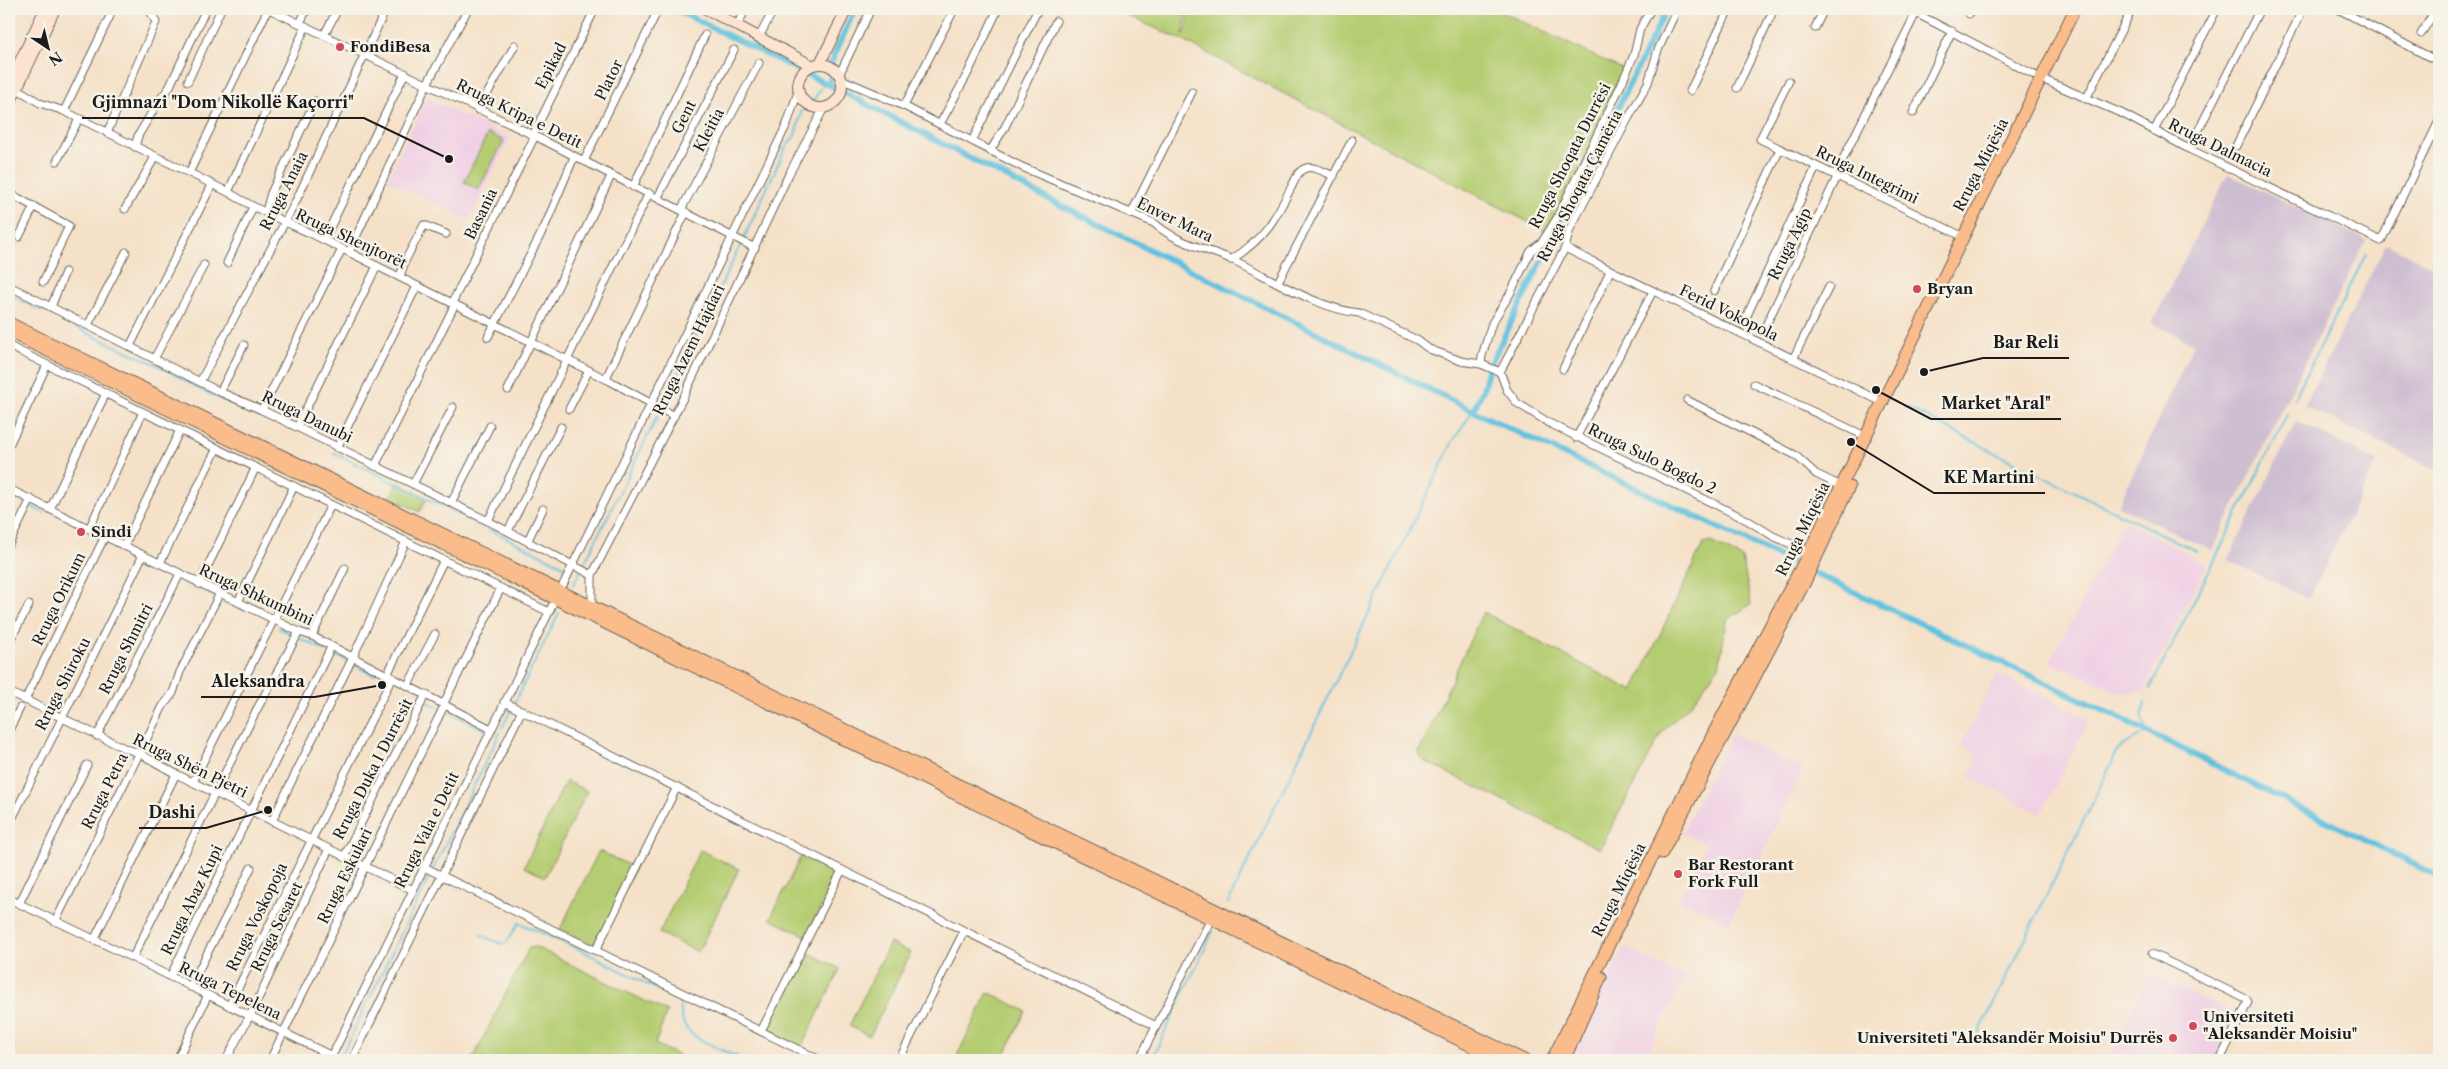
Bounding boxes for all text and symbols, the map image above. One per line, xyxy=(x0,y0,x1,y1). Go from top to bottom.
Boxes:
north arrow xyxy=(22,22,72,72)
place label: FondiBesa xyxy=(350,37,431,56)
street label: Epikad xyxy=(531,39,570,92)
marker: FondiBesa xyxy=(334,41,346,53)
text: N xyxy=(45,48,66,70)
street label: Plator xyxy=(591,56,627,103)
street label: Rruga Kripa e Detit xyxy=(453,75,586,153)
street label: Rruga Shoqata Durrësi xyxy=(1525,79,1615,232)
callout: Gjimnazi "Dom Nikollë Kaçorri" xyxy=(82,87,364,118)
text: Gjimnazi "Dom Nikollë Kaçorri" xyxy=(92,92,354,112)
street label: Gent xyxy=(667,96,700,137)
street label: Kleitia xyxy=(689,105,728,155)
street label: Rruga Shoqata Çamëria xyxy=(1533,106,1626,265)
street label: Rruga Dalmacia xyxy=(2165,114,2275,181)
street label: Rruga Miqësia xyxy=(1949,115,2012,215)
street label: Rruga Integrimi xyxy=(1813,141,1922,208)
street label: Rruga Anaia xyxy=(255,148,312,234)
street label: Basania xyxy=(460,185,501,243)
street label: Enver Mara xyxy=(1134,193,1217,246)
street label: Rruga Shenjtorët xyxy=(292,204,411,273)
street label: Rruga Agip xyxy=(1764,204,1815,283)
place label: Bryan xyxy=(1927,279,1974,298)
street label: Ferid Vokopola xyxy=(1677,280,1782,345)
street label: Rruga Azem Hajdari xyxy=(649,281,729,418)
marker: Bryan xyxy=(1911,283,1923,295)
callout: Bar Reli xyxy=(1983,327,2069,358)
text: Bar Reli xyxy=(1993,332,2059,352)
street label: Rruga Danubi xyxy=(259,386,356,447)
callout: Market "Aral" xyxy=(1931,388,2061,419)
text: Market "Aral" xyxy=(1941,393,2051,413)
street label: Rruga Sulo Bogdo 2 xyxy=(1585,419,1720,498)
callout: KE Martini xyxy=(1934,462,2045,493)
text: KE Martini xyxy=(1943,467,2035,487)
street label: Rruga Miqësia xyxy=(1772,479,1834,579)
place label: Sindi xyxy=(91,522,132,541)
marker: Sindi xyxy=(75,526,87,538)
street label: Rruga Orikum xyxy=(28,549,89,648)
street label: Rruga Shkumbini xyxy=(196,560,317,630)
street label: Rruga Shmitri xyxy=(95,600,157,697)
street label: Rruga Shiroku xyxy=(31,634,94,734)
callout: Aleksandra xyxy=(201,666,315,697)
text: Aleksandra xyxy=(210,671,305,691)
street label: Rruga Duka I Durrësit xyxy=(329,694,417,843)
street label: Rruga Shën Pjetri xyxy=(130,730,251,802)
street label: Rruga Petra xyxy=(77,749,132,832)
street label: Rruga Vala e Detit xyxy=(390,768,463,891)
callout: Dashi xyxy=(139,797,206,828)
text: Dashi xyxy=(148,802,196,822)
street label: Rruga Eskulari xyxy=(313,824,376,927)
street label: Rruga Miqësia xyxy=(1588,840,1650,940)
street label: Rruga Abaz Kupi xyxy=(157,841,227,958)
place label: Bar Restorant Fork Full xyxy=(1688,855,1794,891)
street label: Rruga Voskopoja xyxy=(222,859,291,974)
marker: Bar Restorant Fork Full xyxy=(1672,868,1684,880)
street label: Rruga Sesaret xyxy=(247,878,307,975)
street label: Rruga Tepelena xyxy=(176,958,285,1024)
place label: Universiteti "Aleksandër Moisiu" xyxy=(2203,1007,2357,1043)
marker: Universiteti "Aleksandër Moisiu" xyxy=(2187,1020,2199,1032)
place label: Universiteti "Aleksandër Moisiu" Durrës xyxy=(1857,1028,2163,1047)
marker: Universiteti "Aleksandër Moisiu" Durrës xyxy=(2167,1032,2179,1044)

